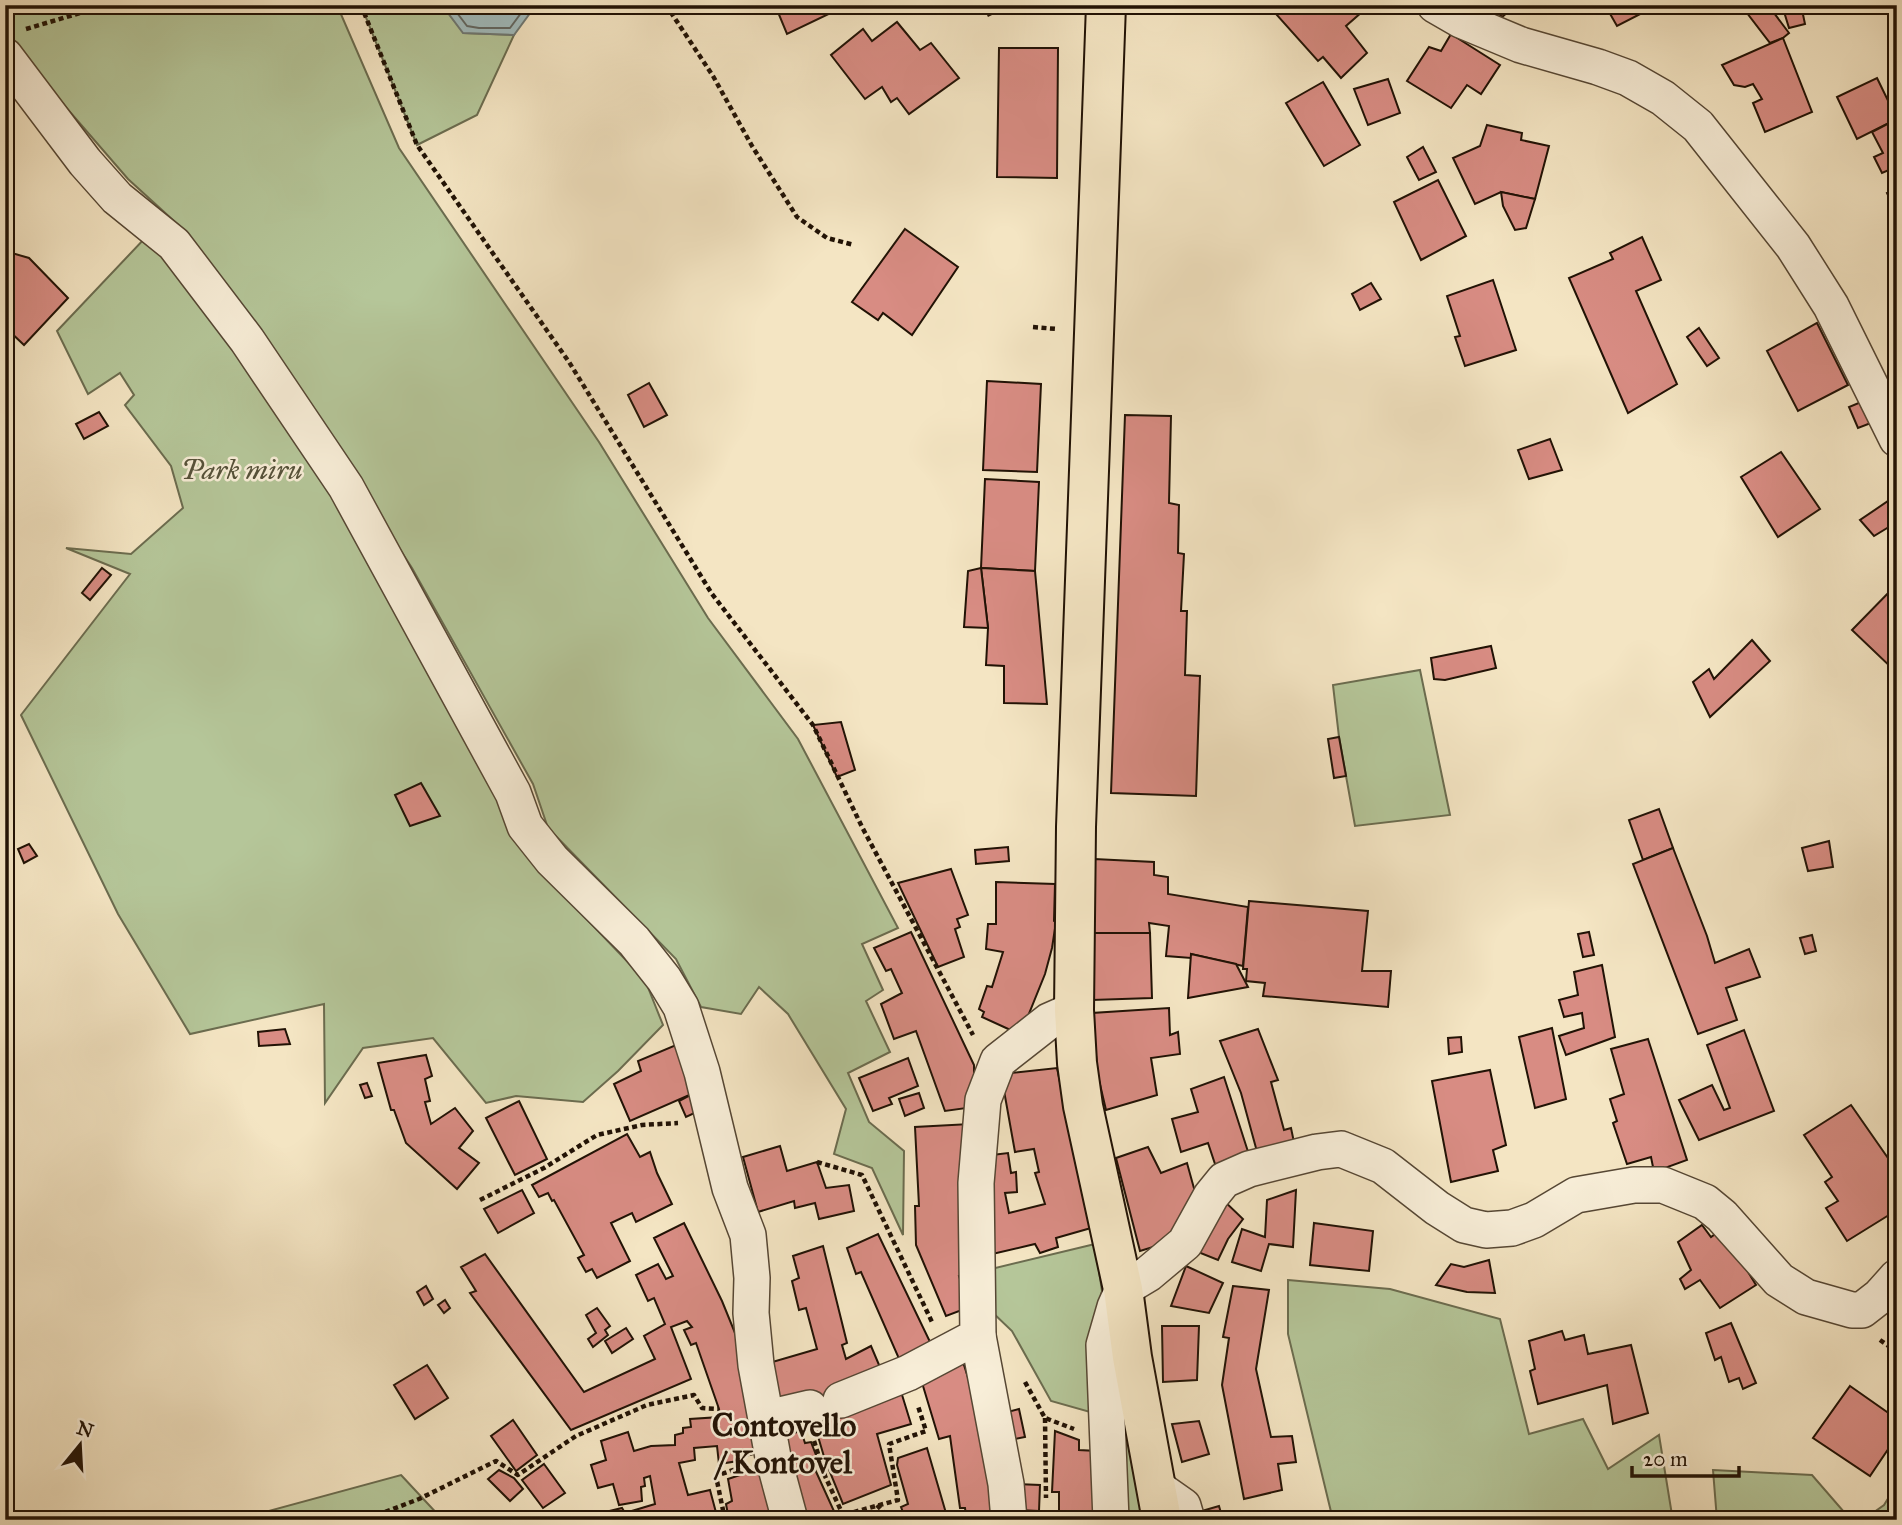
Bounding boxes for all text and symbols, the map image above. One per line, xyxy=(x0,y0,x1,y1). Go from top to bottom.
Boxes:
park label: Park miru xyxy=(181,452,303,487)
district label: Contovello / Kontovel xyxy=(712,1406,856,1482)
north arrow xyxy=(46,1410,116,1480)
text: N xyxy=(74,1416,96,1443)
scale bar xyxy=(1632,1434,1739,1478)
text: 20 m xyxy=(1643,1446,1688,1472)

